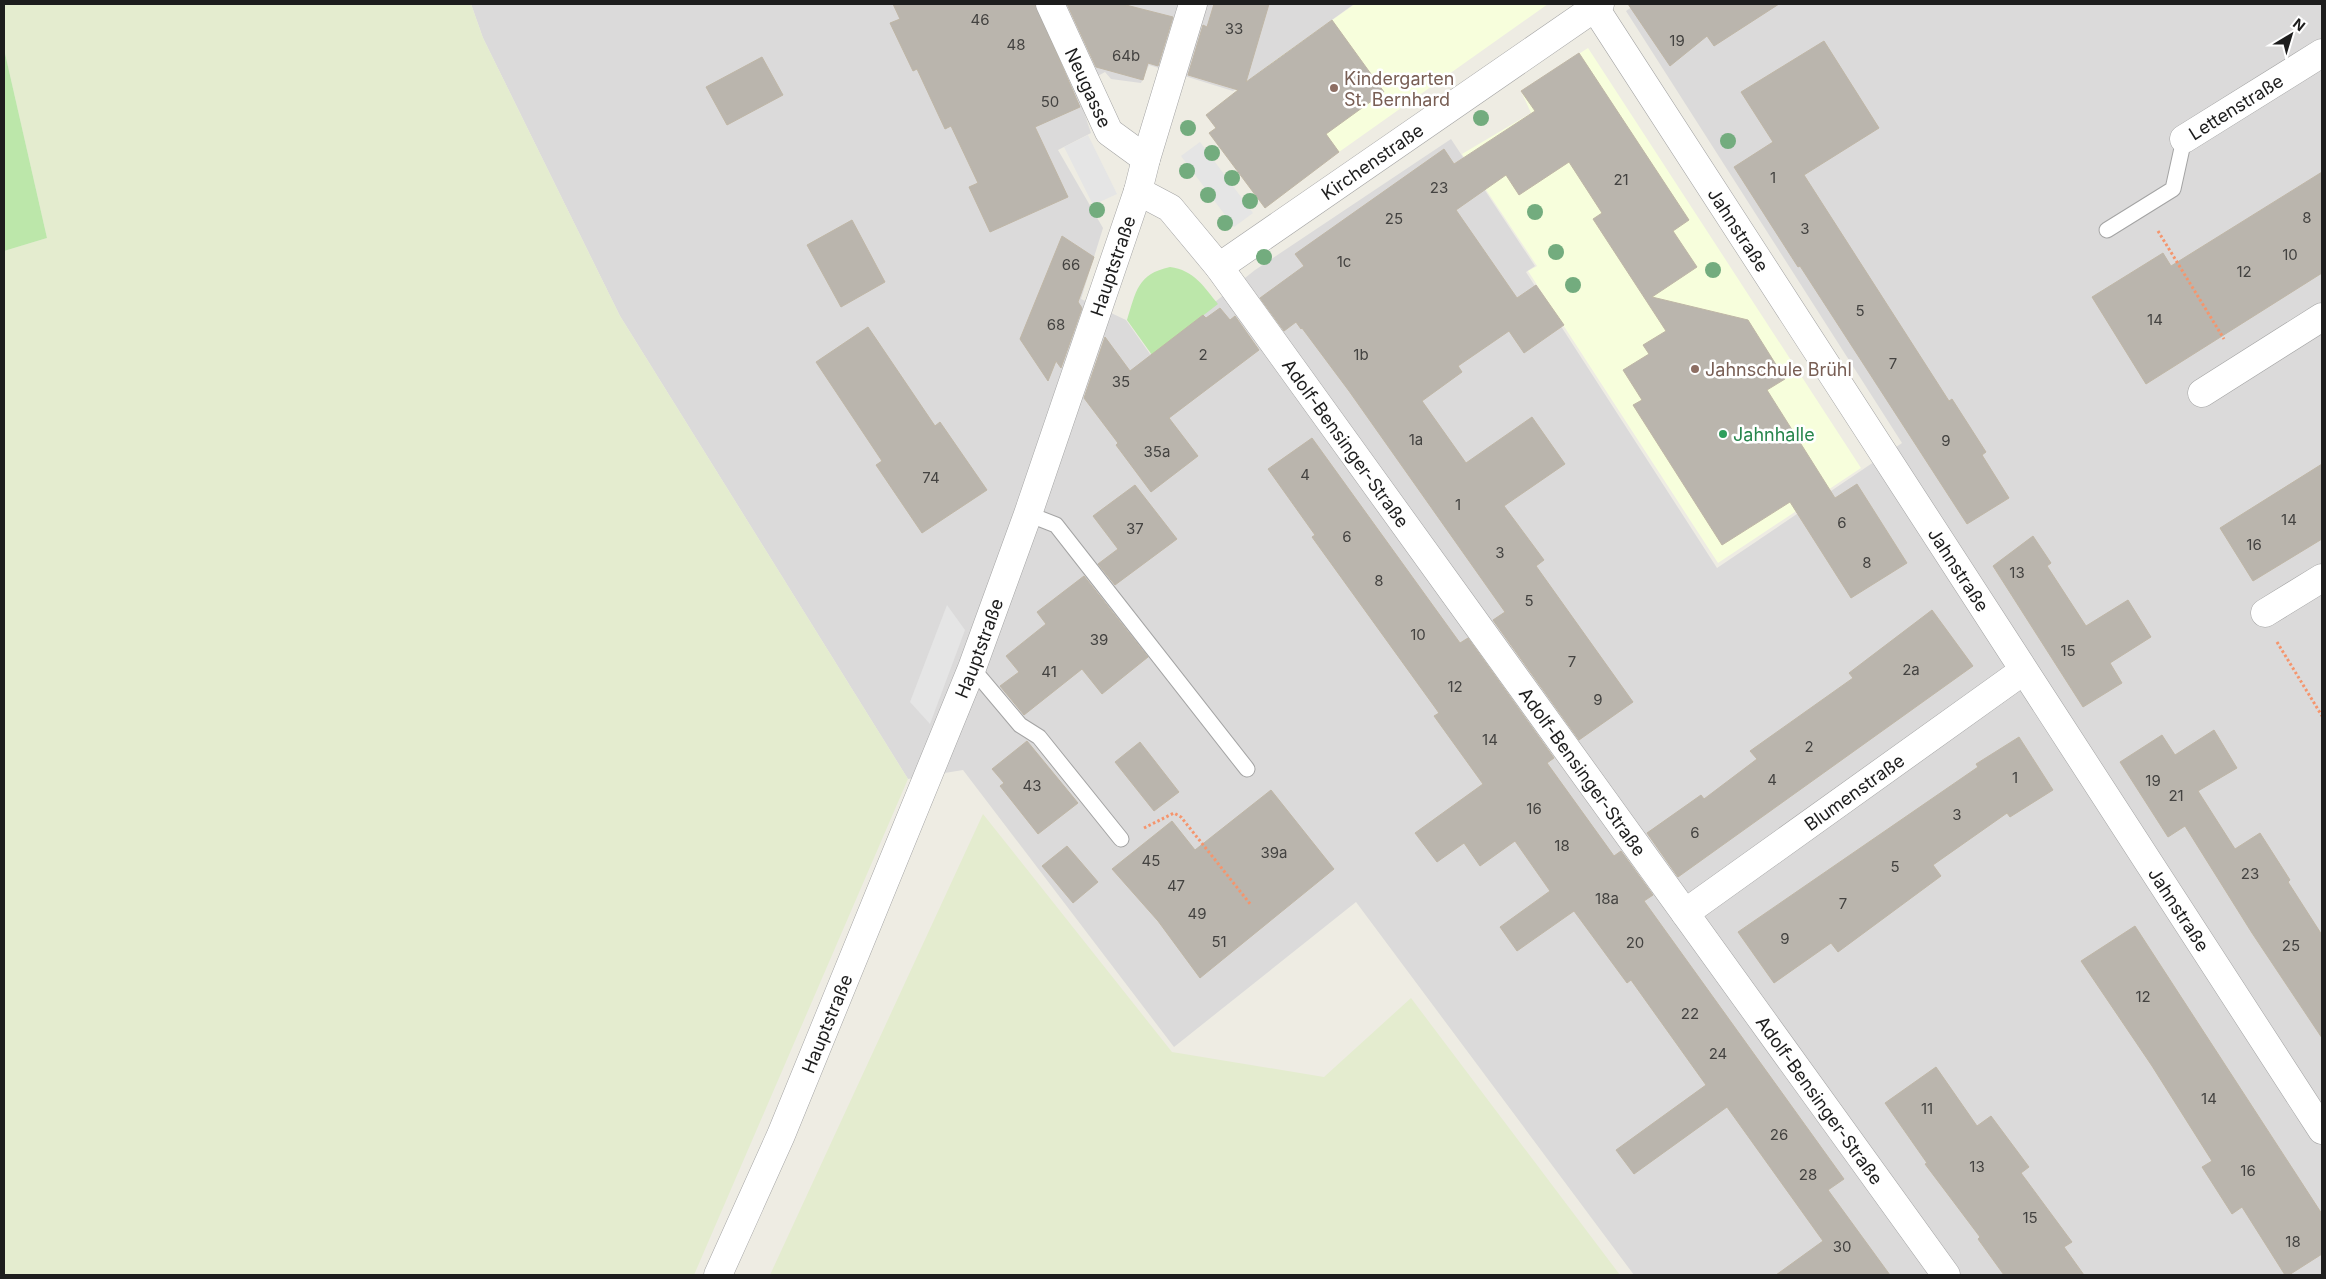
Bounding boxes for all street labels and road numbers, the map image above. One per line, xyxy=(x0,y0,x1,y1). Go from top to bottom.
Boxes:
street label: Neugasse xyxy=(1061,44,1116,131)
street label: Lettenstraße xyxy=(2185,70,2287,144)
street label: Kirchenstraße xyxy=(1317,119,1427,204)
street label: Jahnstraße xyxy=(1704,184,1773,275)
street label: Hauptstraße xyxy=(1086,213,1139,319)
street label: Adolf-Bensinger-Straße xyxy=(1278,355,1414,531)
street label: Jahnstraße xyxy=(1924,524,1994,615)
street label: Hauptstraße xyxy=(950,595,1007,701)
street label: Adolf-Bensinger-Straße xyxy=(1515,683,1651,860)
street label: Blumenstraße xyxy=(1800,749,1908,835)
street label: Jahnstraße xyxy=(2144,864,2214,955)
street label: Hauptstraße xyxy=(797,971,856,1076)
street label: Adolf-Bensinger-Straße xyxy=(1752,1012,1887,1188)

